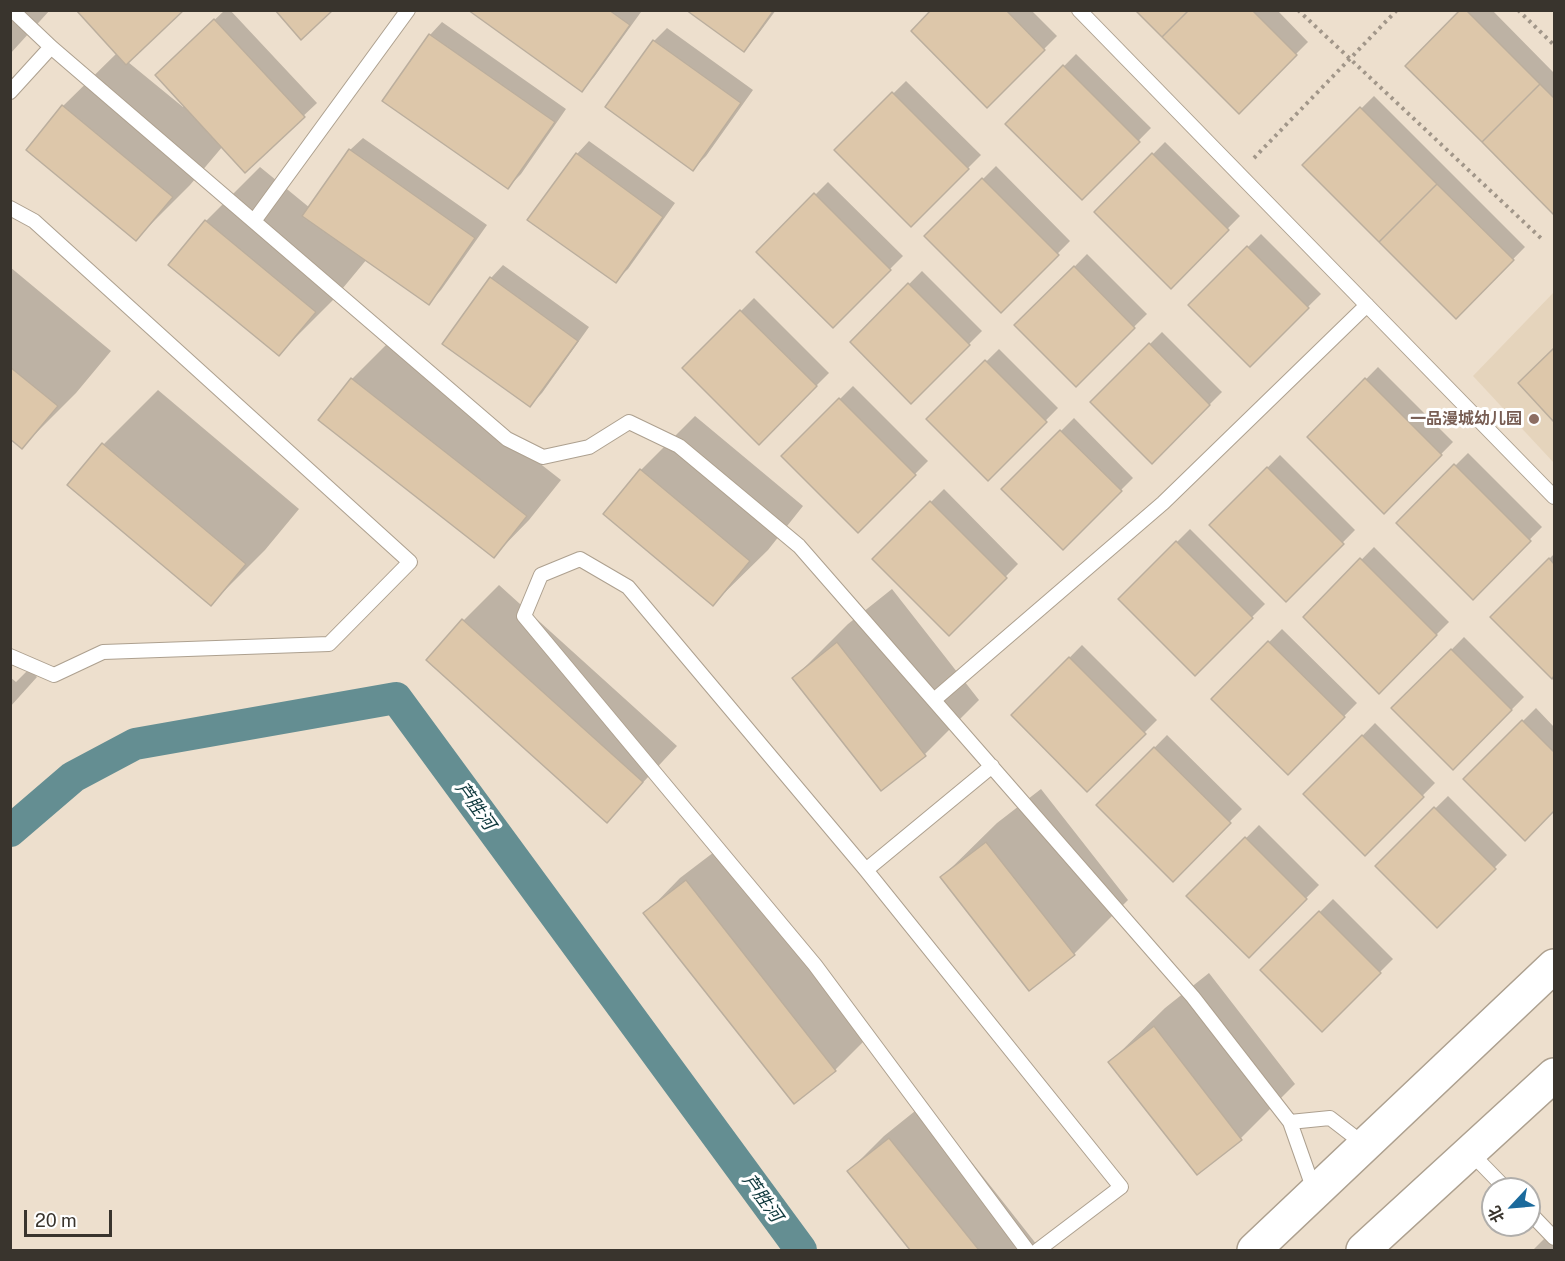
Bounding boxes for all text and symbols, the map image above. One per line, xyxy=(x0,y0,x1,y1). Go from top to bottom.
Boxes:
place label: 一品漫城幼儿园 xyxy=(1410,409,1522,429)
marker: 一品漫城幼儿园 xyxy=(1527,412,1541,426)
water label: 芦胜河 xyxy=(450,778,500,834)
water label: 芦胜河 xyxy=(737,1170,787,1226)
north arrow xyxy=(1481,1177,1541,1237)
scale bar xyxy=(27,1198,116,1236)
text: 北 xyxy=(1484,1203,1508,1226)
text: 20 m xyxy=(35,1210,77,1231)

